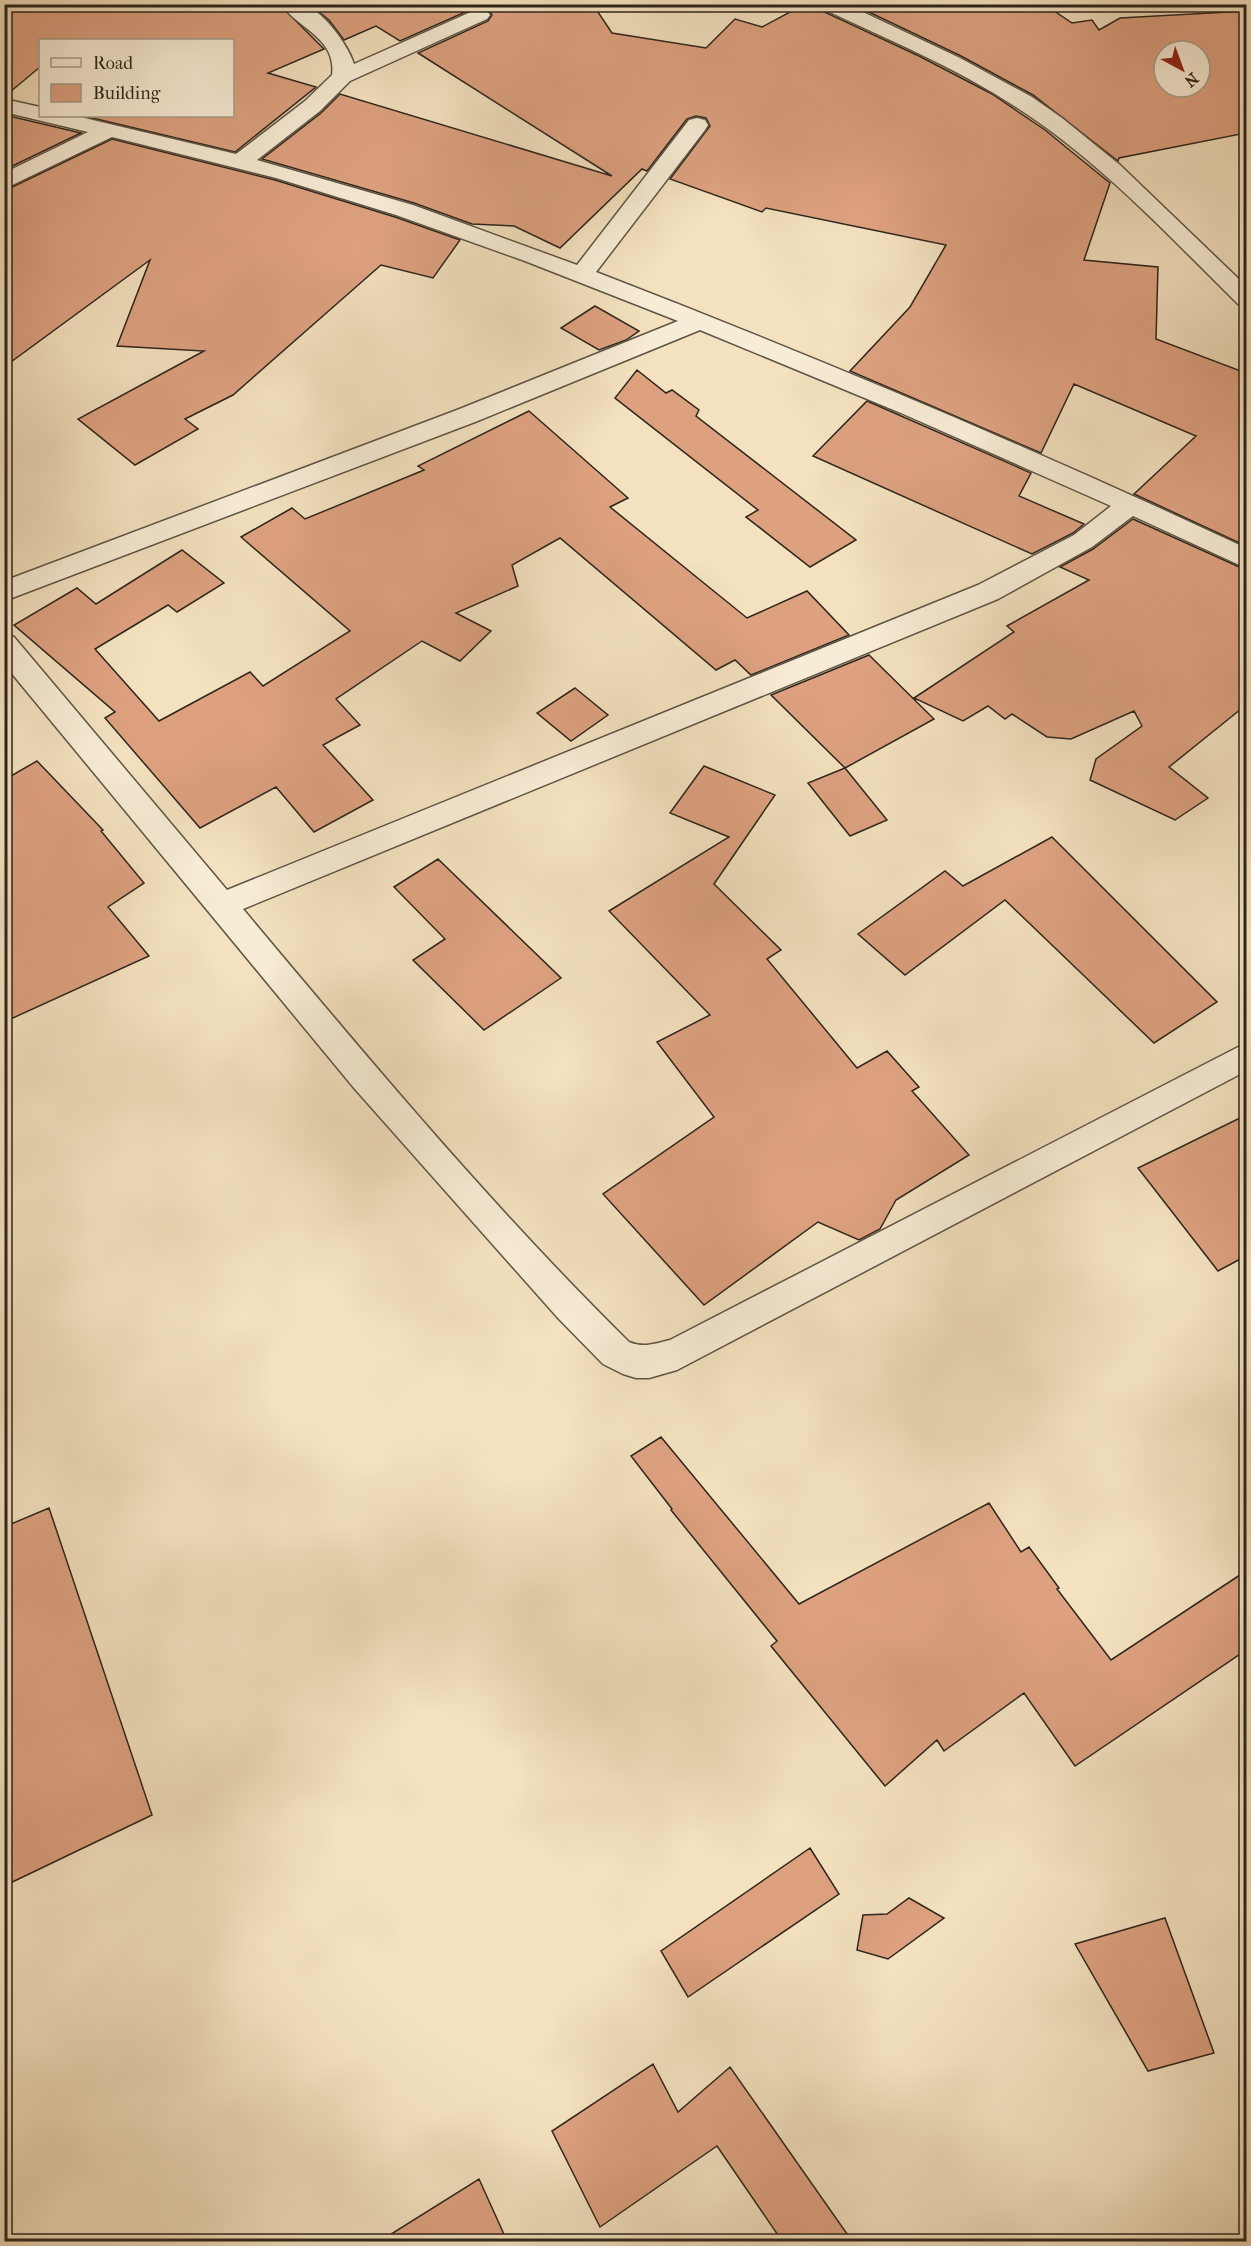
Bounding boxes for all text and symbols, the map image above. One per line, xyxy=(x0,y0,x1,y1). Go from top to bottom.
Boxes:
legend xyxy=(39,39,234,117)
north arrow xyxy=(1152,39,1212,99)
text: Road xyxy=(93,53,133,74)
text: N xyxy=(1180,69,1202,92)
text: Building xyxy=(93,83,161,104)

